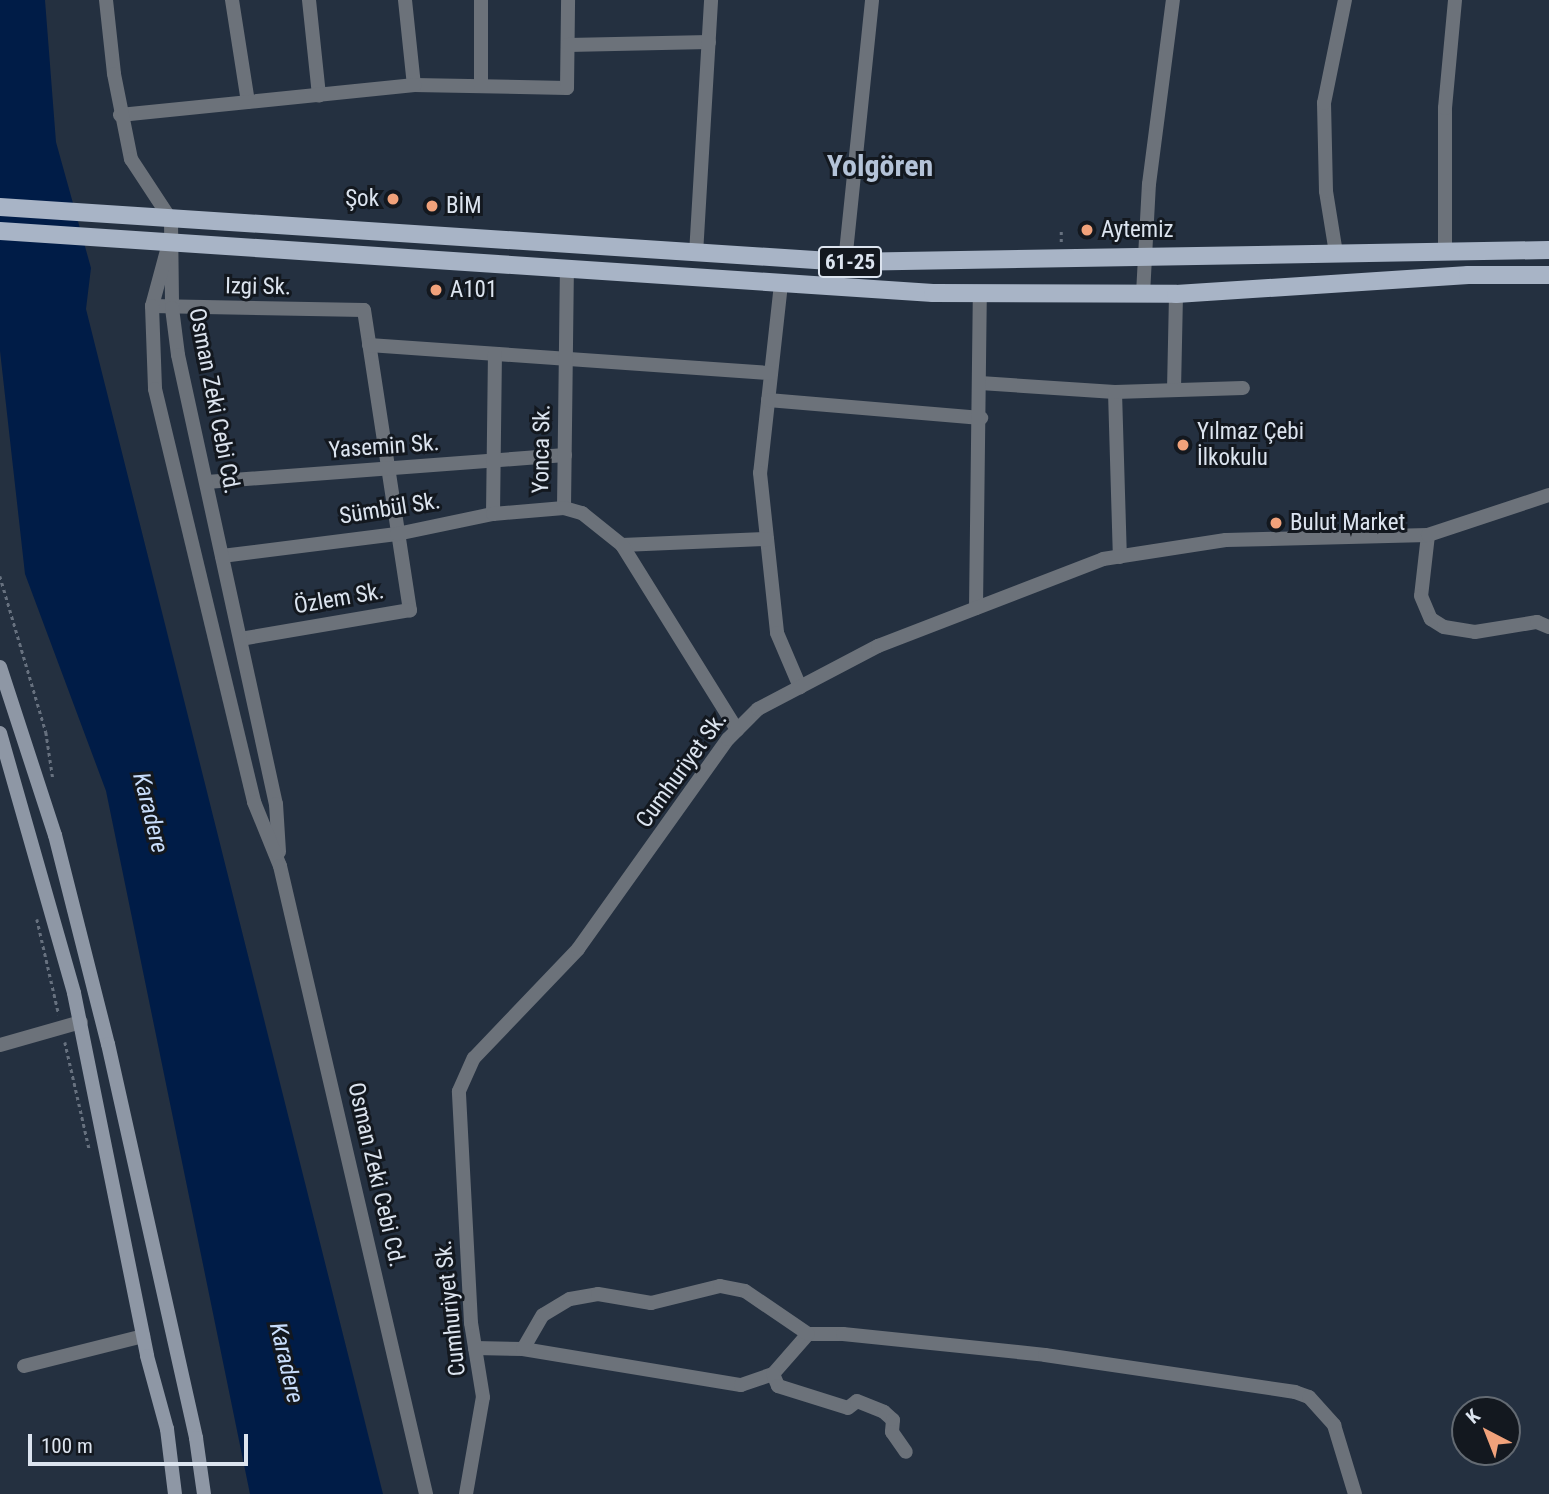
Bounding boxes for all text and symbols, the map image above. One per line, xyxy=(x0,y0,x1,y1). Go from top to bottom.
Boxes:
district label: Yolgören xyxy=(827,148,933,184)
place label: Şok xyxy=(345,185,379,213)
marker: Şok xyxy=(385,191,401,207)
place label: BİM xyxy=(446,192,482,220)
marker: BİM xyxy=(424,198,440,214)
place label: Aytemiz xyxy=(1101,216,1174,244)
marker: Aytemiz xyxy=(1079,222,1095,238)
road number: 61-25 xyxy=(817,244,883,280)
street label: Izgi Sk. xyxy=(225,273,291,301)
place label: A101 xyxy=(450,276,497,304)
marker: A101 xyxy=(428,282,444,298)
street label: Osman Zeki Cebi Cd. xyxy=(182,306,246,496)
street label: Yonca Sk. xyxy=(527,404,557,494)
place label: Yılmaz Çebi İlkokulu xyxy=(1197,418,1304,472)
street label: Yasemin Sk. xyxy=(328,429,440,465)
marker: Yılmaz Çebi İlkokulu xyxy=(1175,437,1191,453)
street label: Sümbül Sk. xyxy=(338,487,442,531)
place label: Bulut Market xyxy=(1290,509,1405,537)
marker: Bulut Market xyxy=(1268,515,1284,531)
street label: Özlem Sk. xyxy=(292,578,386,620)
street label: Cumhuriyet Sk. xyxy=(631,707,733,833)
water label: Karadere xyxy=(126,770,174,856)
street label: Osman Zeki Cebi Cd. xyxy=(341,1080,411,1270)
street label: Cumhuriyet Sk. xyxy=(430,1239,472,1377)
water label: Karadere xyxy=(263,1320,309,1406)
north arrow xyxy=(1451,1396,1521,1466)
text: K xyxy=(1461,1404,1485,1429)
scale bar xyxy=(32,1420,252,1464)
text: 100 m xyxy=(41,1434,93,1458)

